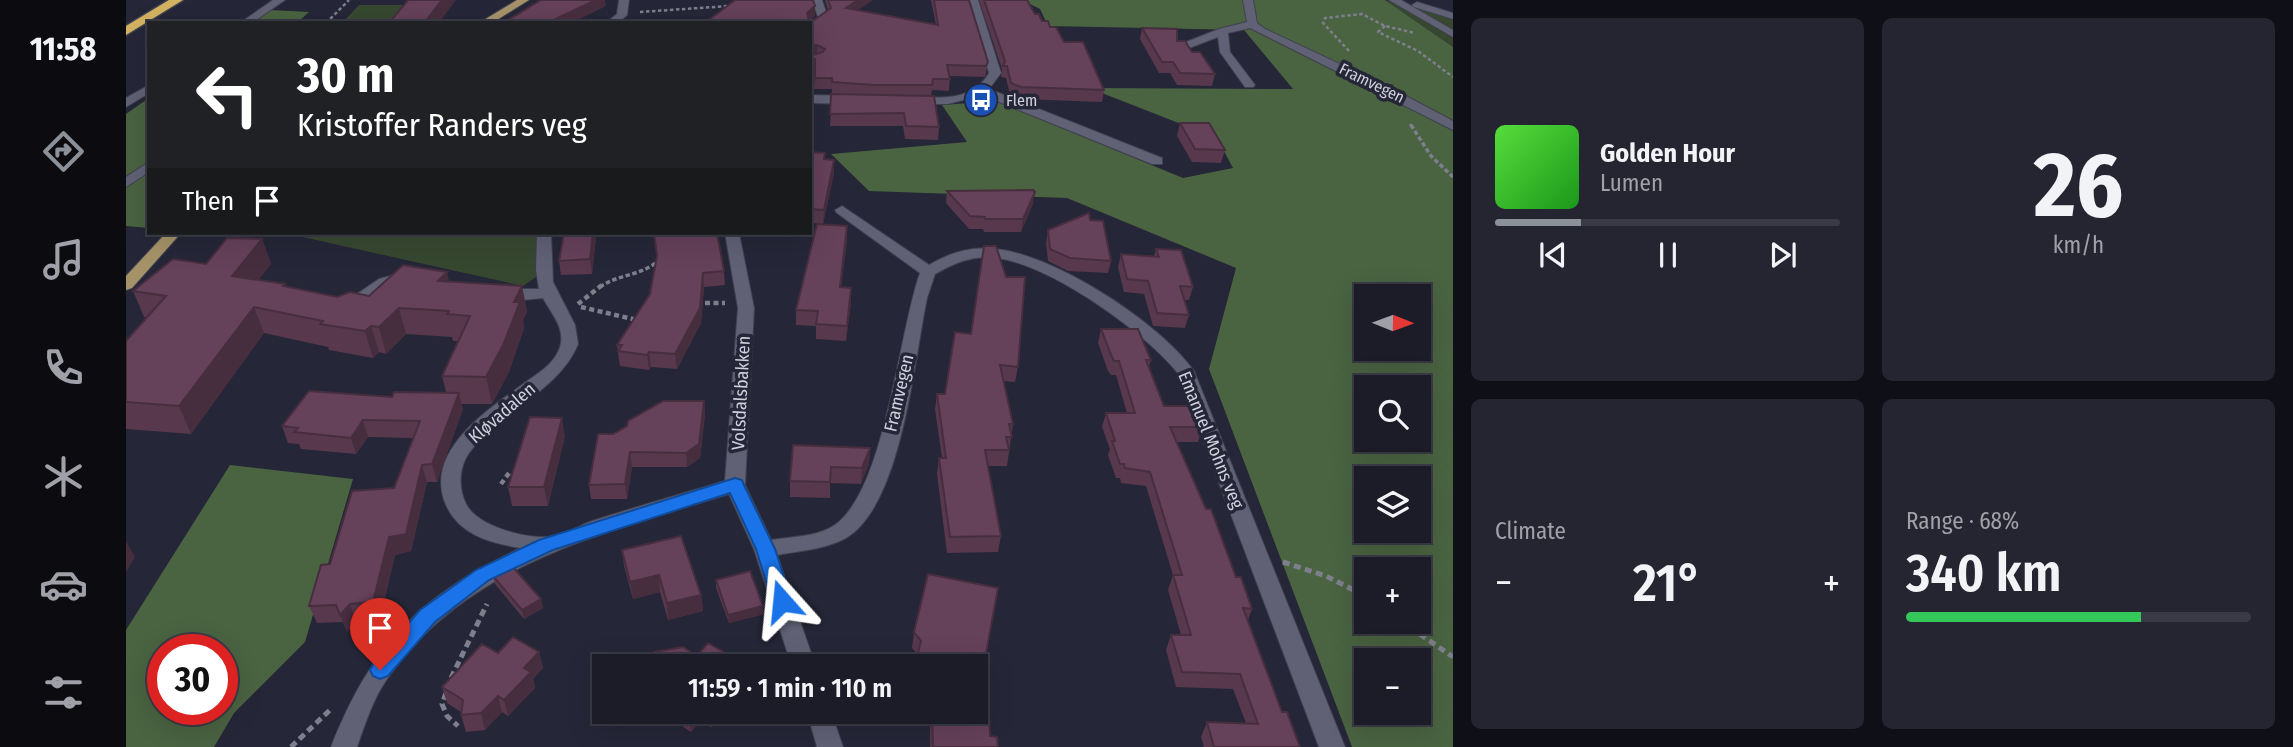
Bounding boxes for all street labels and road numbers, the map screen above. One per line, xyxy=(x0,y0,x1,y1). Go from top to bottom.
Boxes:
street label: Framvegen xyxy=(1336,59,1408,107)
street label: Volsdalsbakken xyxy=(727,335,755,451)
street label: Framvegen xyxy=(879,352,919,434)
street label: Emanuel Mohns veg xyxy=(1173,368,1249,512)
street label: Kløvadalen xyxy=(464,378,540,448)

